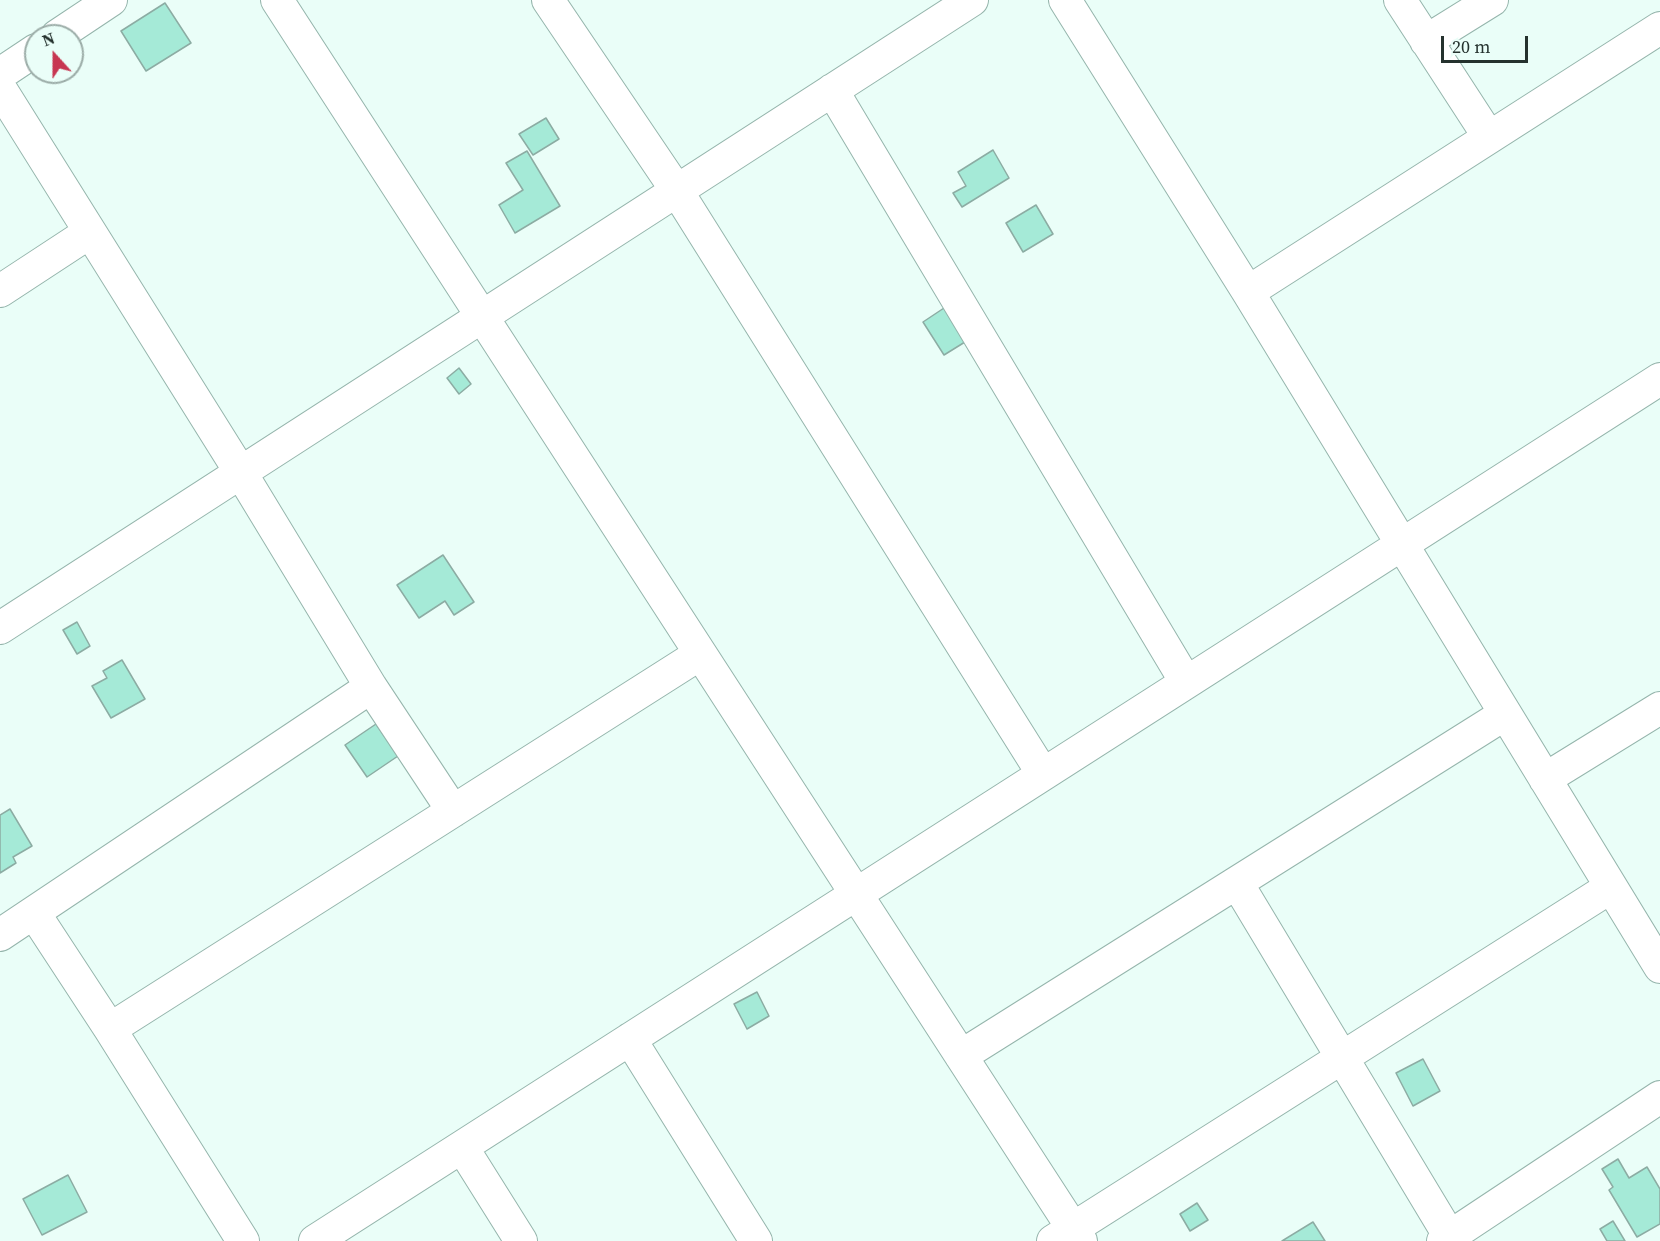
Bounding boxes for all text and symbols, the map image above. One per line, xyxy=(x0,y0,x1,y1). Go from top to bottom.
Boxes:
north arrow xyxy=(24,24,84,84)
scale bar xyxy=(1444,24,1531,62)
text: N xyxy=(39,27,58,51)
text: 20 m xyxy=(1452,34,1490,59)

